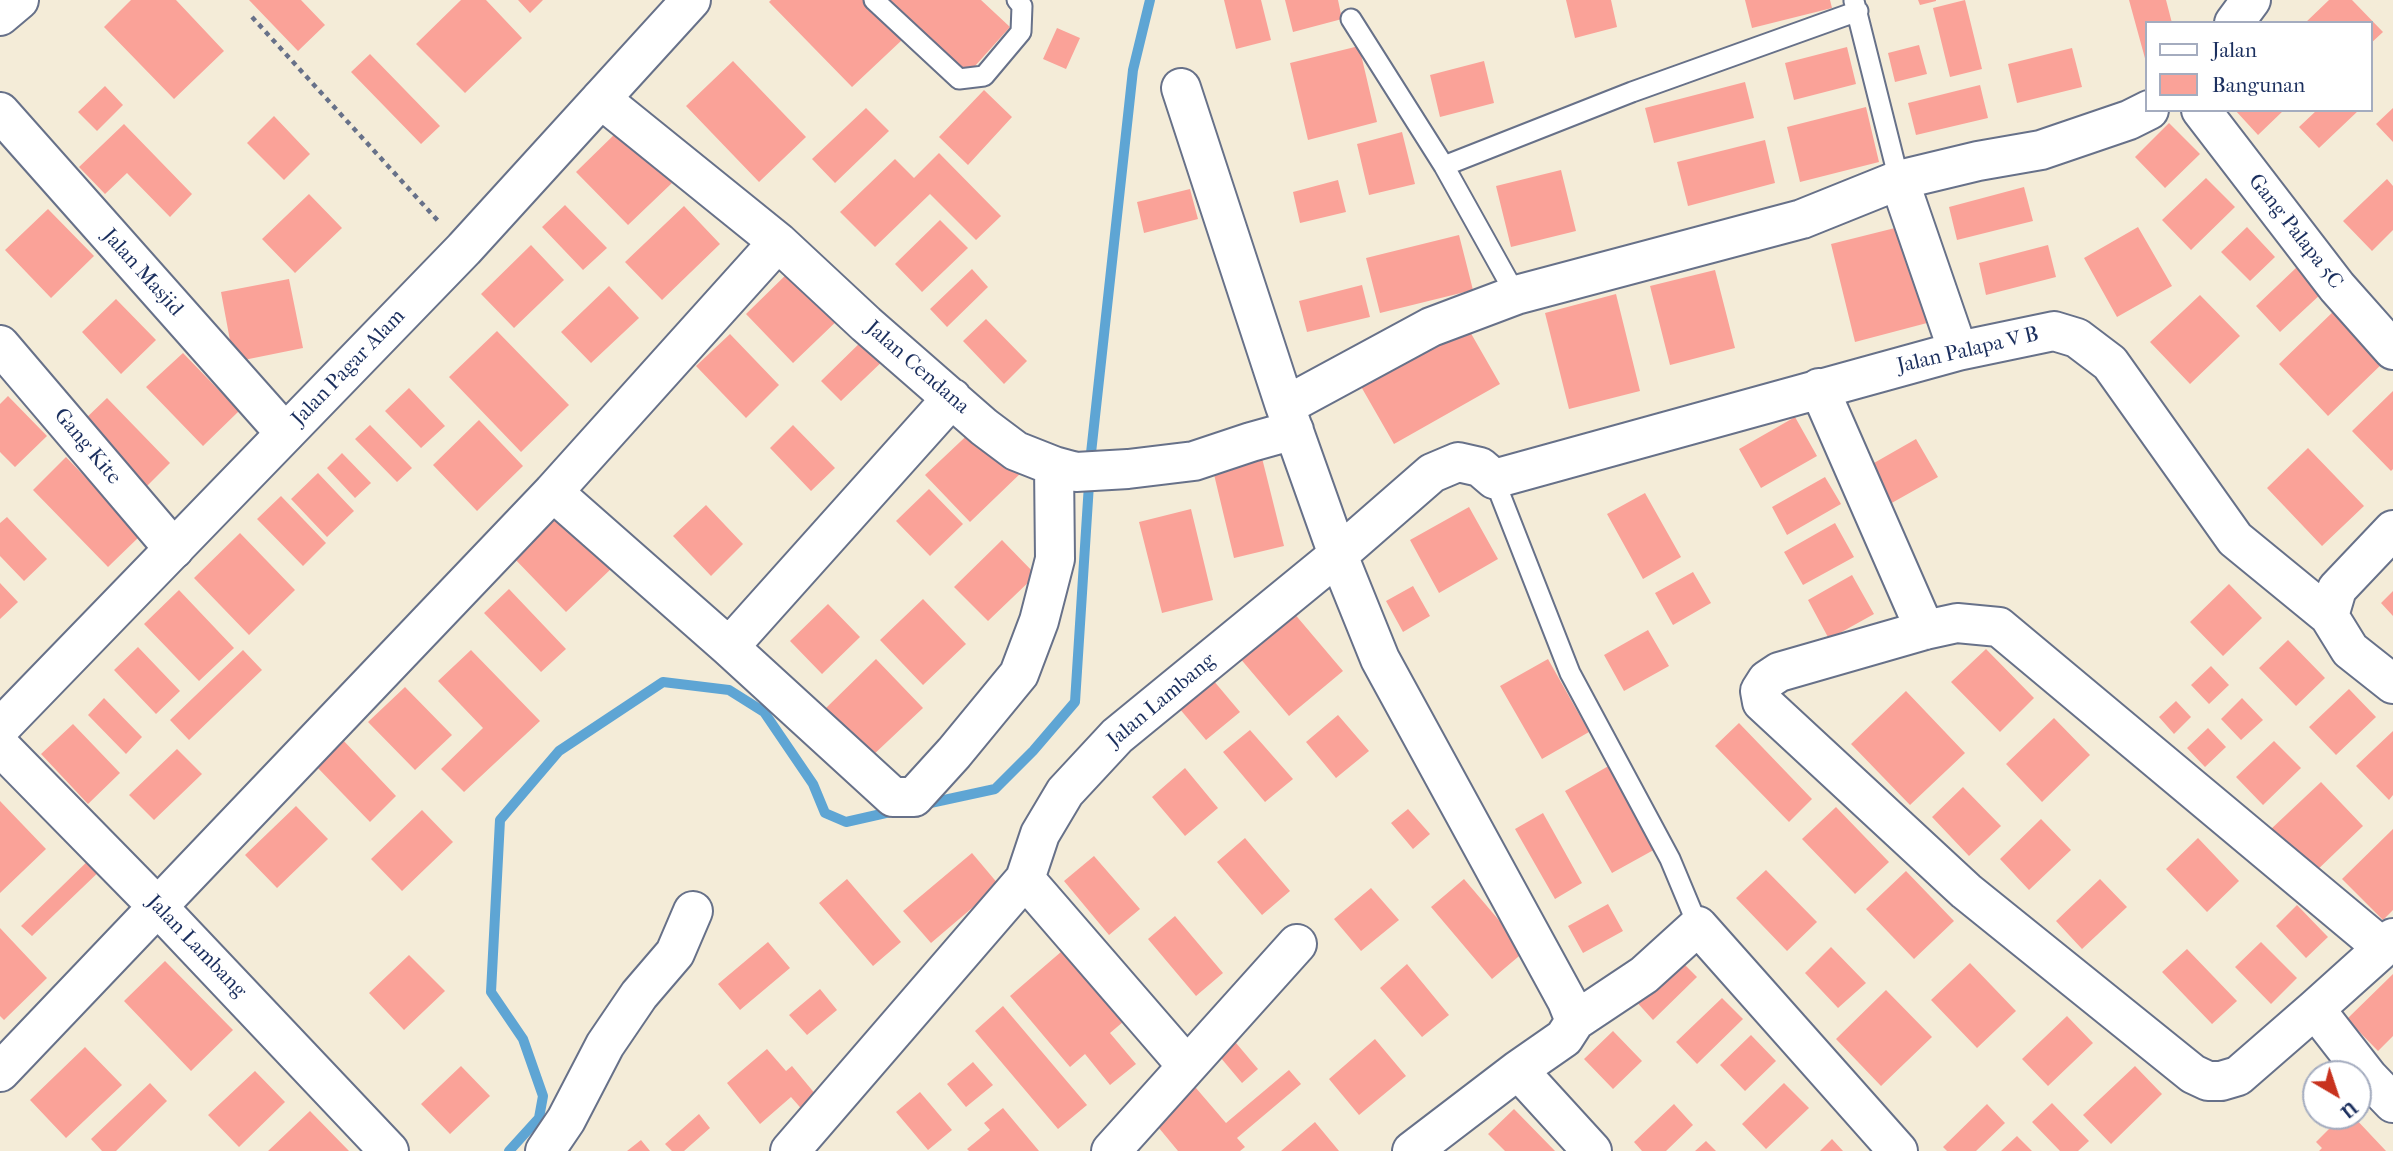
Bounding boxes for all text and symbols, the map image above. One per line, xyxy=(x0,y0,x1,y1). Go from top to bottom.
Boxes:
legend xyxy=(2144,21,2372,112)
text: Jalan xyxy=(2212,38,2257,62)
text: Bangunan xyxy=(2212,73,2305,97)
street label: Gang Palapa 5C xyxy=(2242,169,2348,295)
street label: Jalan Masjid xyxy=(96,224,188,322)
street label: Jalan Pagar Alam xyxy=(287,304,411,432)
street label: Jalan Cendana xyxy=(860,316,974,420)
street label: Jalan Palapa V B xyxy=(1895,322,2041,380)
street label: Gang Kite xyxy=(48,404,126,490)
street label: Jalan Lambang xyxy=(1103,649,1221,753)
street label: Jalan Lambang xyxy=(141,890,251,1004)
north arrow xyxy=(2302,1060,2372,1130)
text: U xyxy=(2336,1097,2362,1123)

